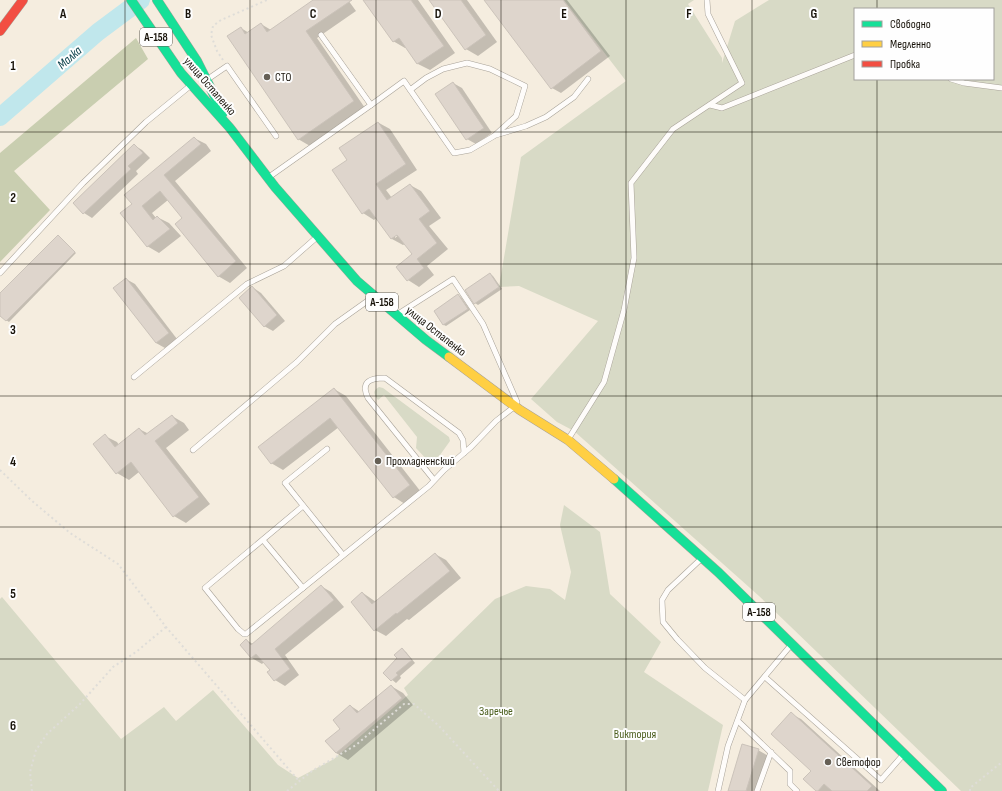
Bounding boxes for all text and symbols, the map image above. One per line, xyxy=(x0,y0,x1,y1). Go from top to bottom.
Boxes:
text: A xyxy=(59,6,67,22)
text: B xyxy=(185,6,191,22)
text: C xyxy=(310,6,317,22)
text: D xyxy=(435,6,442,22)
text: E xyxy=(561,6,567,22)
text: F xyxy=(686,6,692,22)
text: G xyxy=(811,6,818,22)
legend xyxy=(854,8,994,80)
text: Свободно xyxy=(890,17,931,32)
road number: А-158 xyxy=(140,28,172,46)
text: Медленно xyxy=(890,37,931,52)
water label: Малка xyxy=(54,42,86,73)
street label: улица Остапенко xyxy=(180,54,239,119)
text: Пробка xyxy=(890,57,921,72)
text: 1 xyxy=(10,58,16,74)
place label: СТО xyxy=(275,70,291,85)
marker: СТО xyxy=(262,72,272,82)
text: 2 xyxy=(10,190,16,206)
road number: А-158 xyxy=(366,293,398,311)
street label: улица Остапенко xyxy=(402,303,469,360)
text: 3 xyxy=(10,322,16,338)
text: 4 xyxy=(10,454,16,470)
place label: Прохладненский xyxy=(386,454,455,469)
marker: Прохладненский xyxy=(373,456,383,466)
text: 5 xyxy=(10,586,16,602)
road number: А-158 xyxy=(743,603,775,621)
park label: Заречье xyxy=(479,704,513,719)
text: 6 xyxy=(10,718,16,734)
park label: Виктория xyxy=(614,727,656,742)
place label: Светофор xyxy=(836,755,881,770)
marker: Светофор xyxy=(823,757,833,767)

